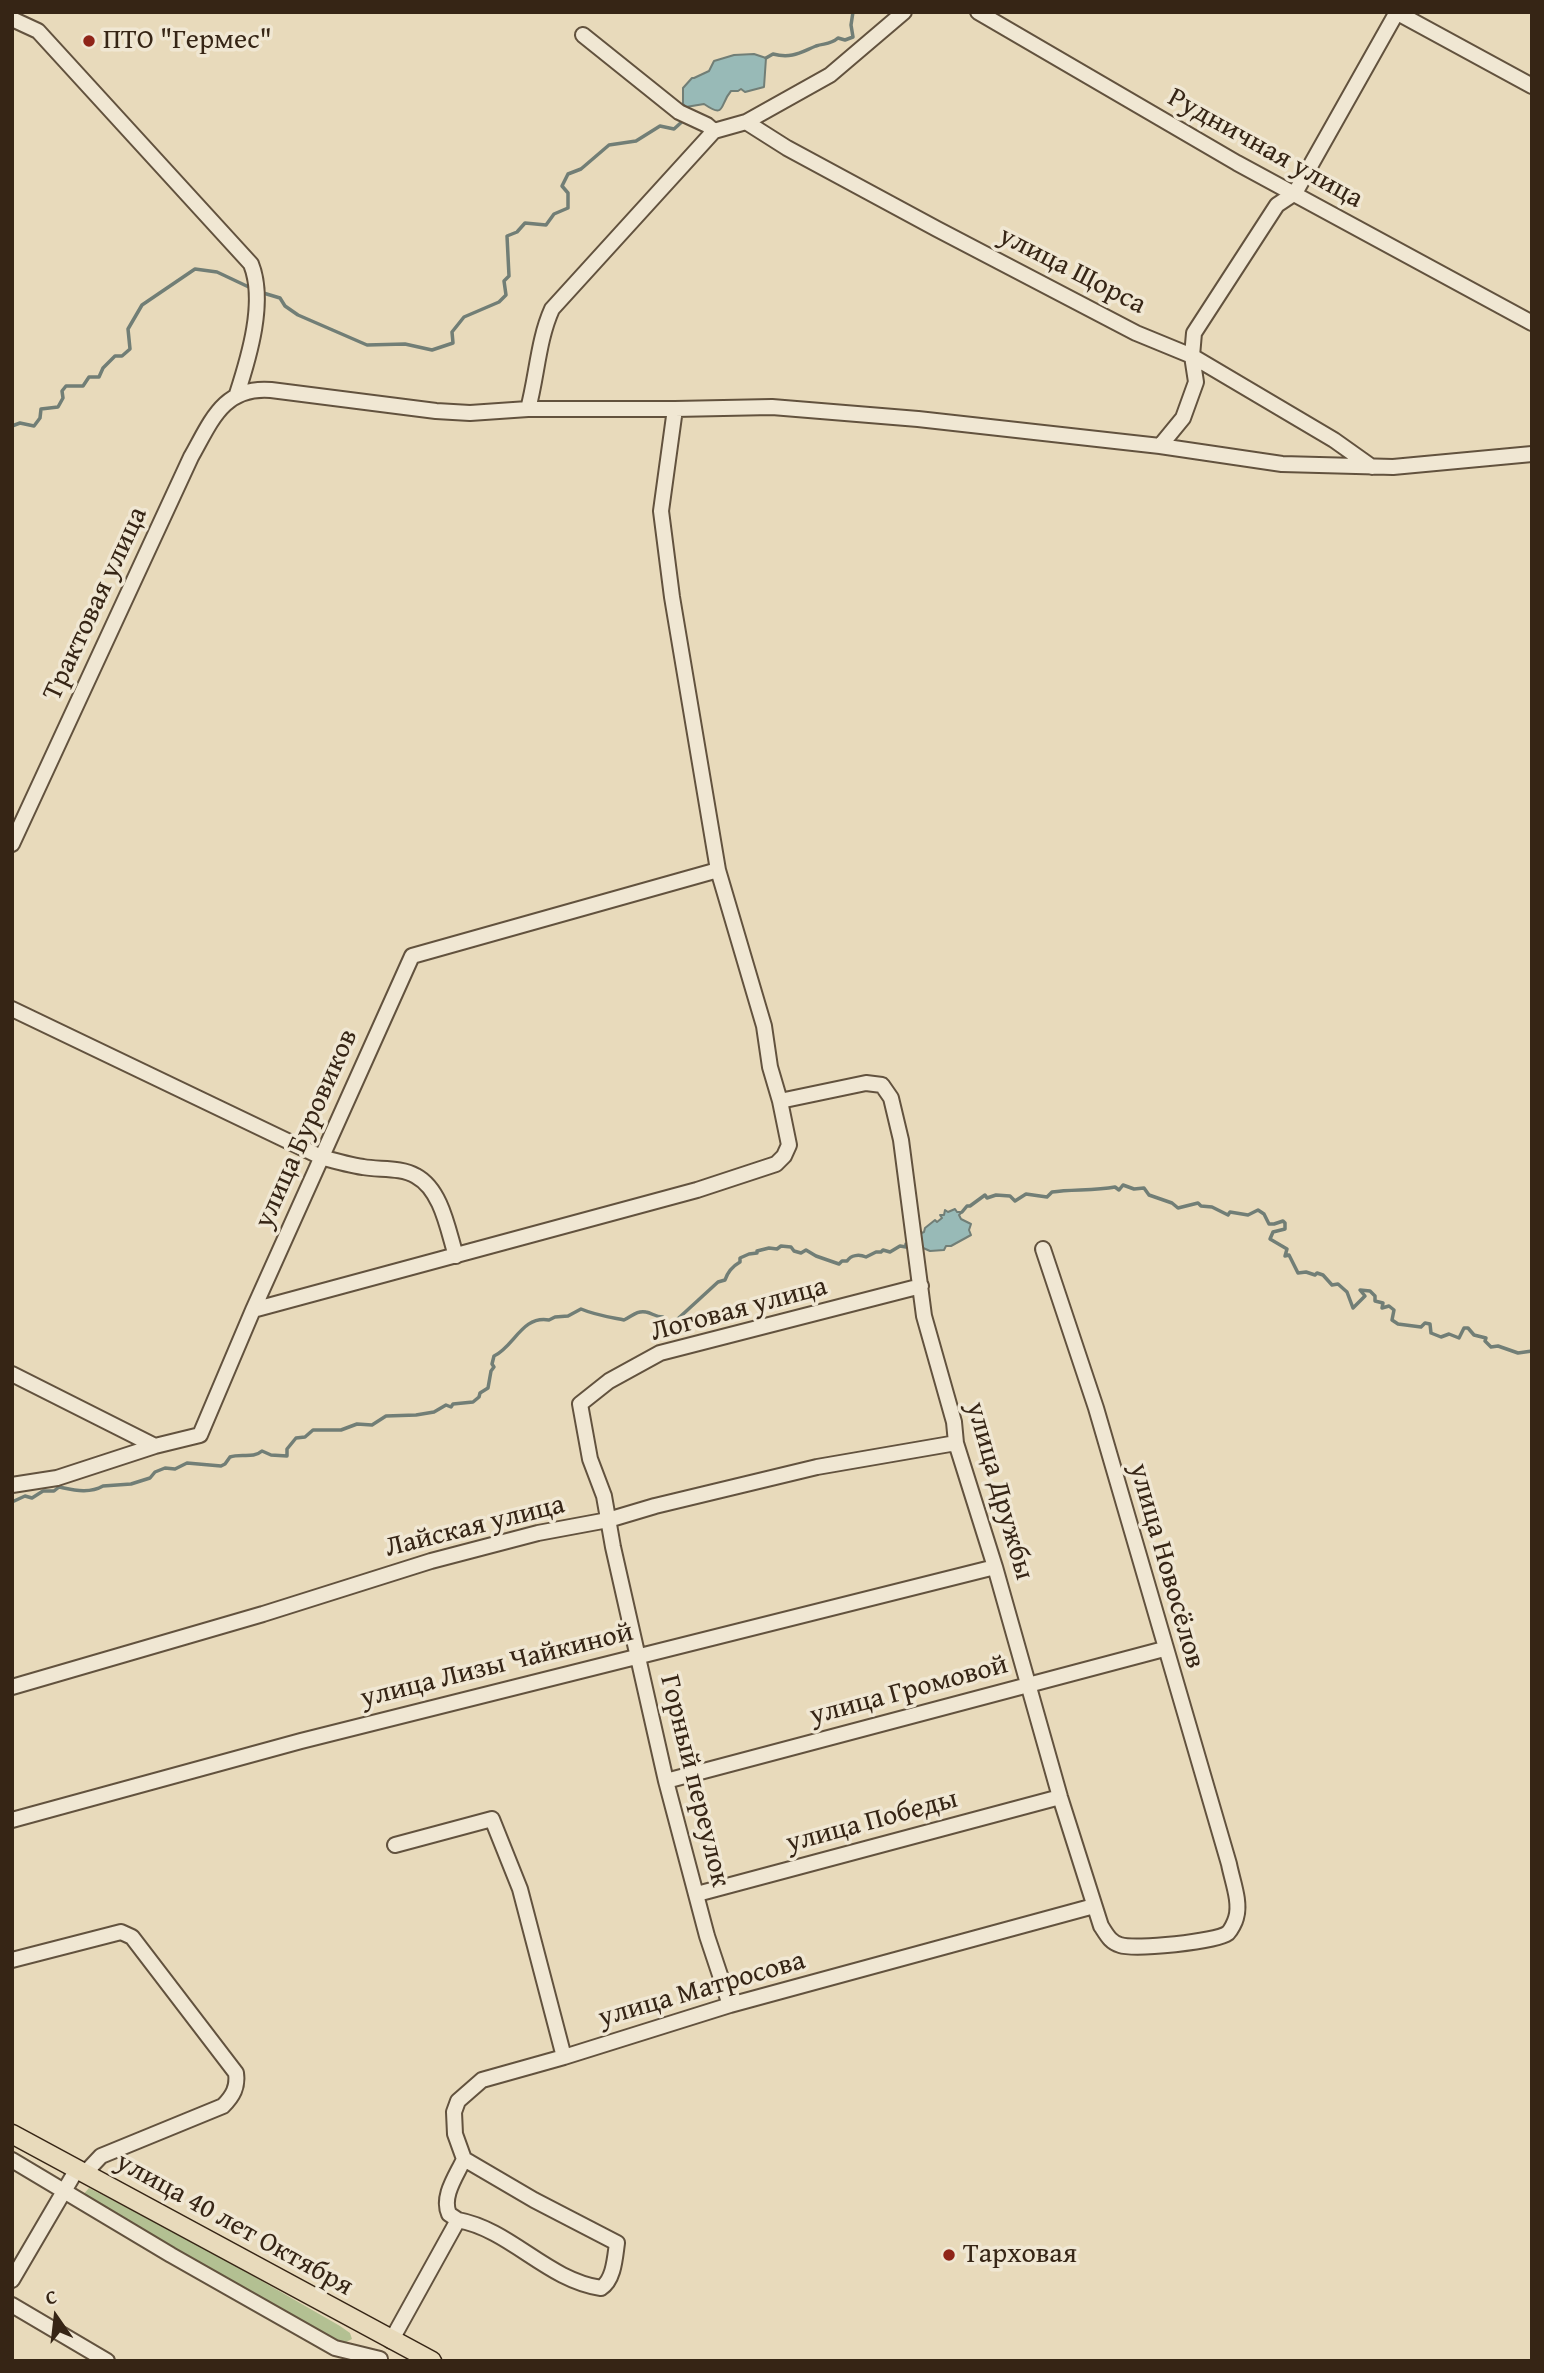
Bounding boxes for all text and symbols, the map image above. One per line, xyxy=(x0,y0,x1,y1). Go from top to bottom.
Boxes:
place label: ПТО "Гермес" xyxy=(103,24,272,58)
marker: ПТО "Гермес" xyxy=(81,33,97,49)
street label: Рудничная улица xyxy=(1162,81,1368,217)
street label: улица Щорса xyxy=(993,220,1151,322)
street label: Трактовая улица xyxy=(37,502,155,706)
street label: улица Буровиков xyxy=(248,1024,366,1234)
street label: Логовая улица xyxy=(647,1270,831,1350)
street label: улица Дружбы xyxy=(958,1398,1040,1584)
street label: улица Новосёлов xyxy=(1121,1460,1211,1672)
street label: Лайская улица xyxy=(382,1488,568,1566)
street label: улица Лизы Чайкиной xyxy=(357,1616,637,1716)
street label: улица Громовой xyxy=(806,1648,1012,1734)
street label: Горный переулок xyxy=(651,1671,737,1891)
street label: улица Победы xyxy=(782,1783,962,1861)
street label: улица Матросова xyxy=(595,1944,809,2036)
street label: улица 40 лет Октября xyxy=(109,2146,359,2304)
place label: Тарховая xyxy=(963,2238,1077,2272)
marker: Тарховая xyxy=(941,2247,957,2263)
north arrow xyxy=(21,2282,91,2352)
text: С xyxy=(42,2282,60,2312)

